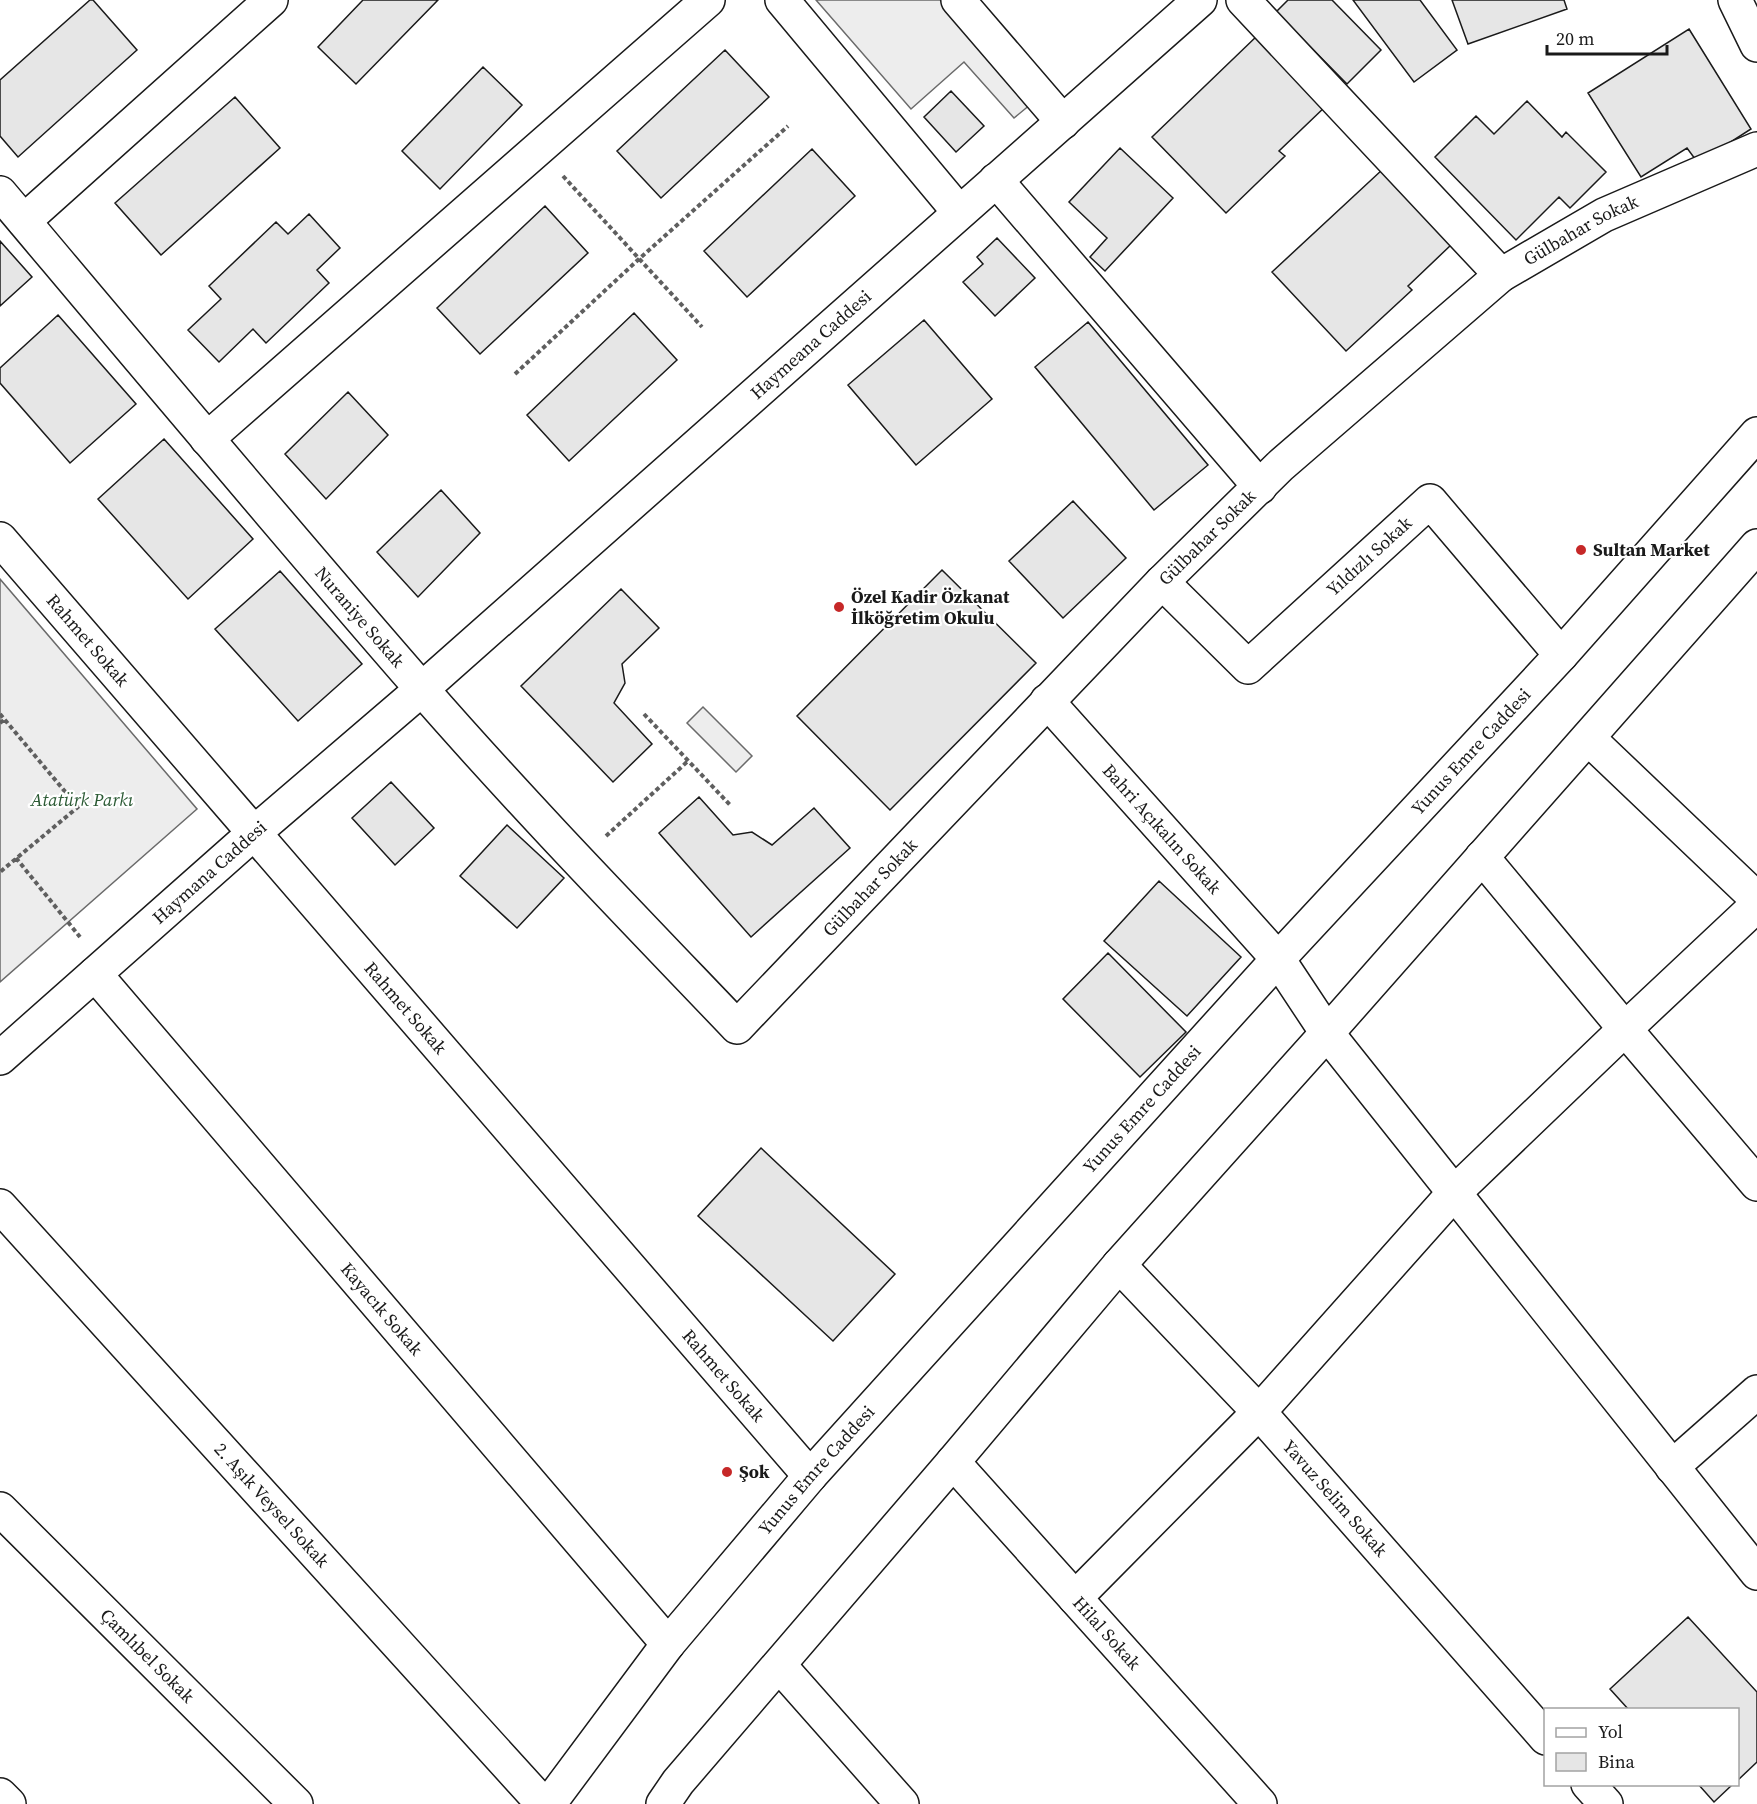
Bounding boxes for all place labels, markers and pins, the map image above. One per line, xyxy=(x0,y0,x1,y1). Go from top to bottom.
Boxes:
place label: Sultan Market xyxy=(1593,537,1710,562)
marker: Sultan Market xyxy=(1574,543,1588,557)
place label: Özel Kadir Özkanat İlköğretim Okulu xyxy=(851,584,1010,630)
marker: Özel Kadir Özkanat İlköğretim Okulu xyxy=(832,600,846,614)
place label: Şok xyxy=(739,1459,770,1484)
marker: Şok xyxy=(720,1465,734,1479)

